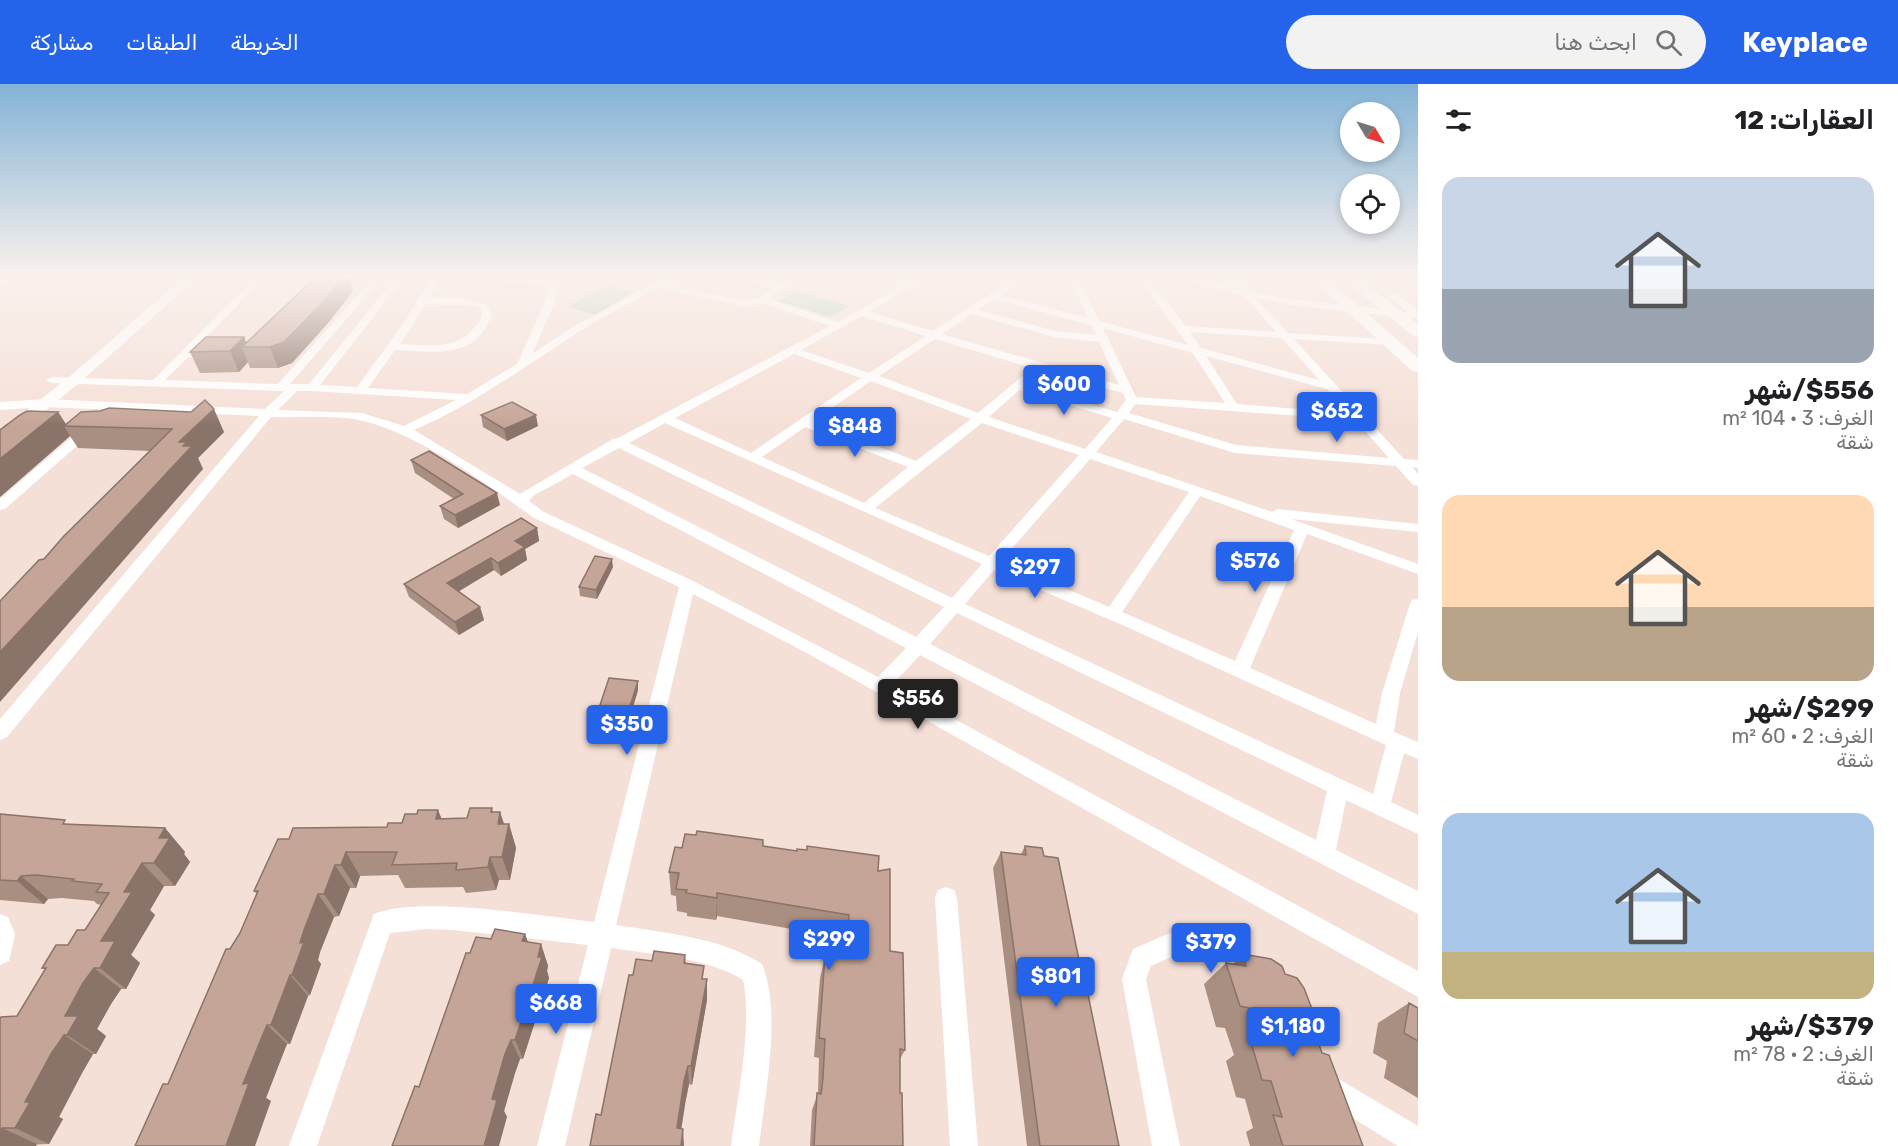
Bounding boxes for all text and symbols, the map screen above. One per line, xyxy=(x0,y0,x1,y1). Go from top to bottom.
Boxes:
search box xyxy=(1286,15,1706,69)
icon: search xyxy=(1652,26,1685,59)
text: Keyplace xyxy=(1742,26,1868,59)
text: ابحث هنا xyxy=(1554,29,1637,56)
text: مشاركة xyxy=(30,30,93,55)
text: الطبقات xyxy=(126,30,198,55)
text: الخريطة xyxy=(231,30,299,55)
north arrow xyxy=(1340,102,1400,162)
map controls xyxy=(1340,102,1400,234)
icon: filters xyxy=(1442,104,1475,137)
text: العقارات: 12 xyxy=(1734,105,1874,136)
button: locate xyxy=(1340,174,1400,234)
icon: home xyxy=(1604,216,1712,324)
pin: $600 xyxy=(1028,365,1100,416)
text: $600 xyxy=(1037,372,1091,396)
text: $556/شهر xyxy=(1746,375,1874,406)
pin: $652 xyxy=(1301,392,1373,443)
text: $652 xyxy=(1311,399,1363,423)
text: الغرف: 3 · 104 m² xyxy=(1722,406,1874,430)
pin: $848 xyxy=(819,407,891,458)
text: $848 xyxy=(828,414,882,438)
text: شقة xyxy=(1836,430,1874,454)
icon: home xyxy=(1604,534,1712,642)
pin: $576 xyxy=(1219,542,1291,593)
pin: $297 xyxy=(999,548,1071,599)
text: $576 xyxy=(1230,549,1280,573)
text: $297 xyxy=(1010,555,1060,579)
pin: $556 xyxy=(882,679,954,730)
text: $556 xyxy=(892,686,944,710)
text: $299/شهر xyxy=(1746,693,1874,724)
pin: $350 xyxy=(591,705,663,756)
text: $350 xyxy=(600,712,654,736)
text: الغرف: 2 · 60 m² xyxy=(1731,724,1874,748)
text: شقة xyxy=(1836,748,1874,772)
icon: home xyxy=(1604,852,1712,960)
pin: $299 xyxy=(793,920,865,971)
pin: $379 xyxy=(1175,923,1247,974)
text: $299 xyxy=(803,927,855,951)
text: $379 xyxy=(1186,930,1236,954)
pin: $801 xyxy=(1020,957,1092,1008)
text: $801 xyxy=(1031,964,1081,988)
pin: $668 xyxy=(520,984,592,1035)
text: $668 xyxy=(530,991,582,1015)
pin: $1,180 xyxy=(1244,1007,1342,1058)
text: $379/شهر xyxy=(1747,1011,1874,1042)
text: $1,180 xyxy=(1261,1014,1325,1038)
text: الغرف: 2 · 78 m² xyxy=(1733,1042,1874,1066)
text: شقة xyxy=(1836,1066,1874,1090)

